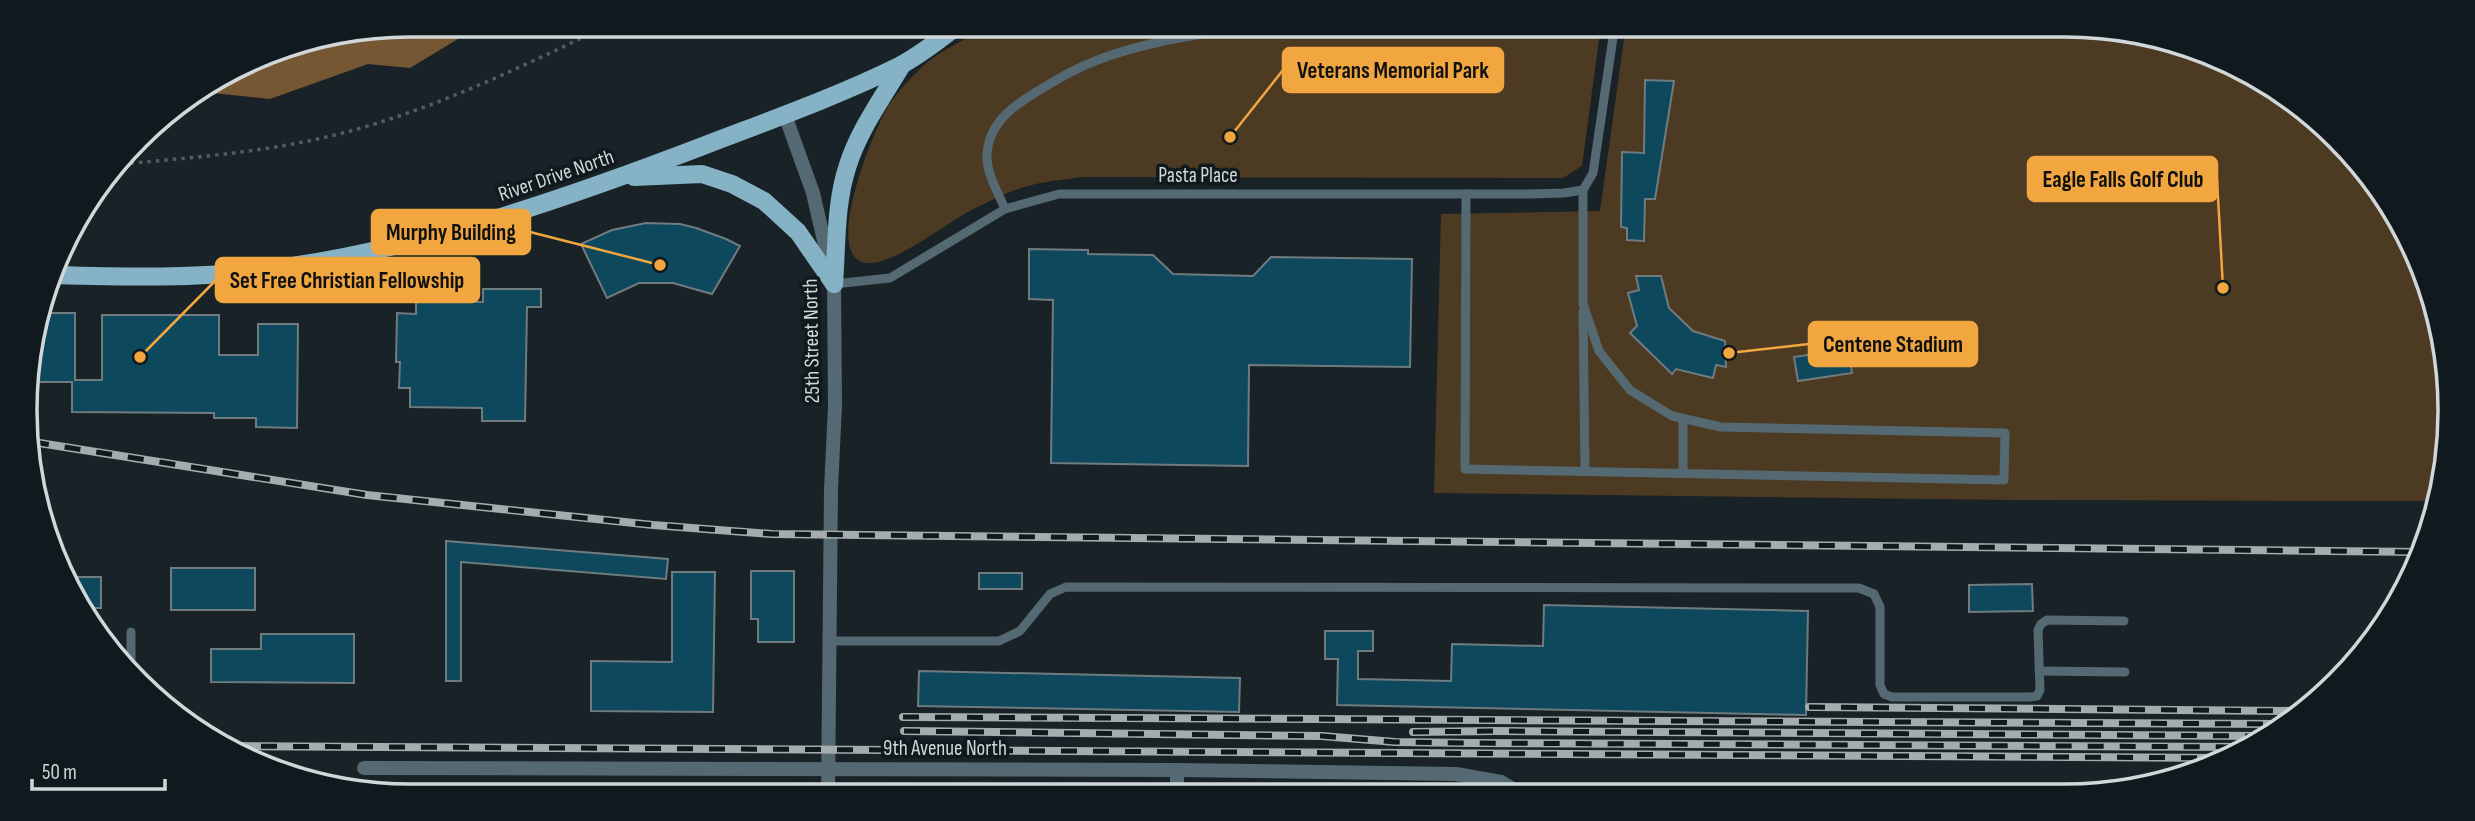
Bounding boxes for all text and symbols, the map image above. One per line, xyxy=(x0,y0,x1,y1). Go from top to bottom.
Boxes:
callout: Veterans Memorial Park xyxy=(1283,48,1503,92)
text: Veterans Memorial Park xyxy=(1297,57,1489,85)
street label: River Drive North xyxy=(495,144,617,207)
callout: Eagle Falls Golf Club xyxy=(2028,157,2217,201)
street label: Pasta Place xyxy=(1158,163,1238,188)
text: Eagle Falls Golf Club xyxy=(2043,166,2203,194)
callout: Murphy Building xyxy=(372,210,530,254)
text: Murphy Building xyxy=(386,219,516,247)
callout: Set Free Christian Fellowship xyxy=(216,258,479,302)
text: Set Free Christian Fellowship xyxy=(230,267,464,295)
street label: 25th Street North xyxy=(798,279,825,403)
callout: Centene Stadium xyxy=(1809,322,1977,366)
text: Centene Stadium xyxy=(1823,331,1963,359)
street label: 9th Avenue North xyxy=(883,736,1007,761)
scale bar xyxy=(32,748,164,792)
text: 50 m xyxy=(42,760,77,785)

